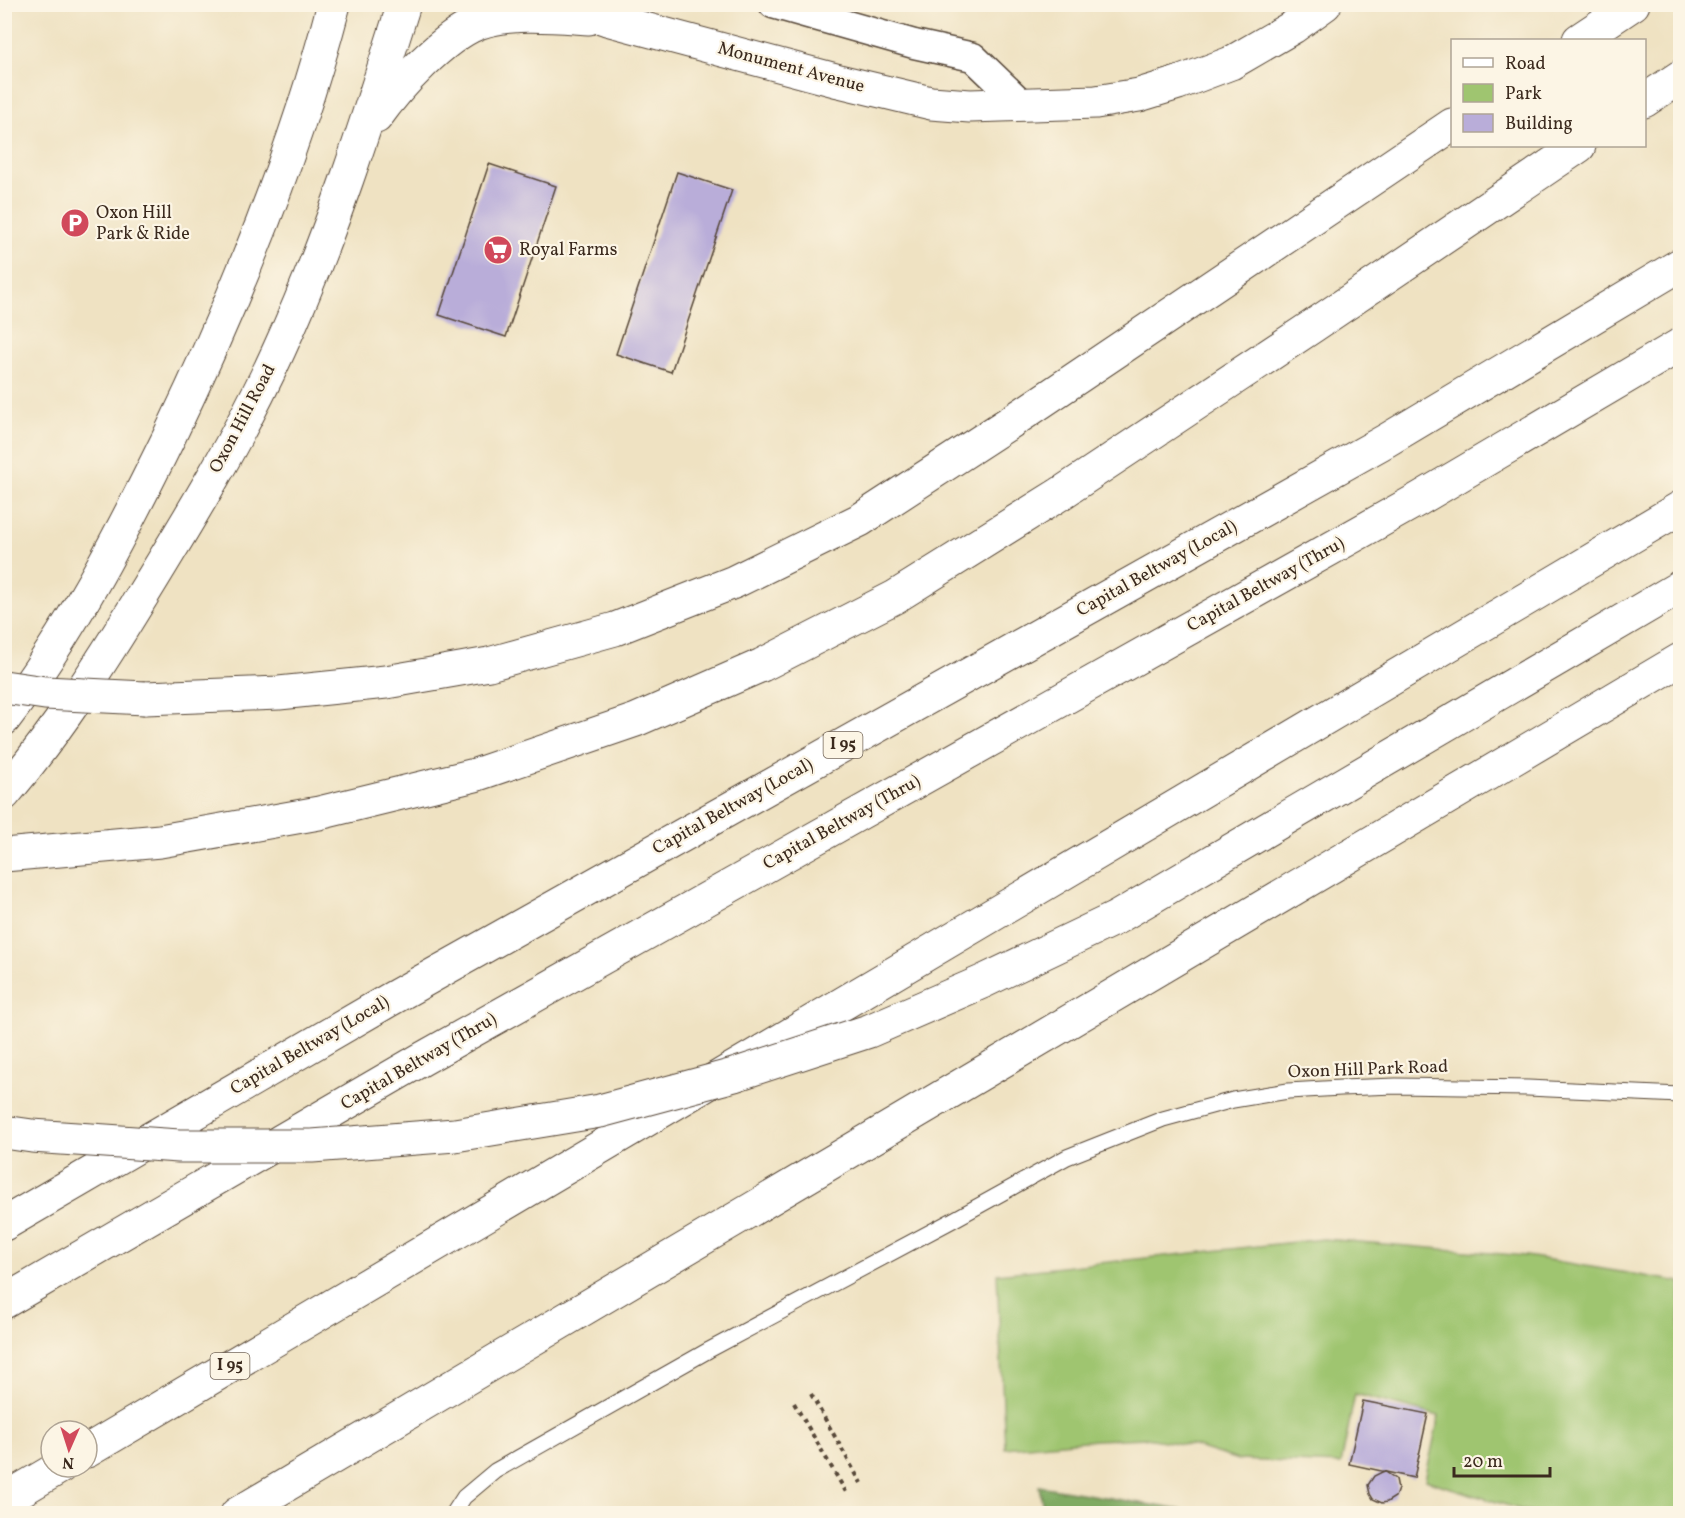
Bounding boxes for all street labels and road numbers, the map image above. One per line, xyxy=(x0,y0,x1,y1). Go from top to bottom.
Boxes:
street label: Monument Avenue xyxy=(715,36,867,100)
street label: Oxon Hill Road xyxy=(204,360,282,478)
street label: Capital Beltway (Local) xyxy=(1072,514,1242,624)
street label: Capital Beltway (Thru) xyxy=(1183,531,1349,639)
road number: I 95 xyxy=(824,732,862,758)
street label: Capital Beltway (Local) xyxy=(648,752,818,862)
street label: Capital Beltway (Thru) xyxy=(759,769,925,877)
street label: Capital Beltway (Local) xyxy=(226,990,394,1102)
street label: Capital Beltway (Thru) xyxy=(336,1007,502,1117)
street label: Oxon Hill Park Road xyxy=(1287,1055,1449,1085)
road number: I 95 xyxy=(210,1353,250,1379)

